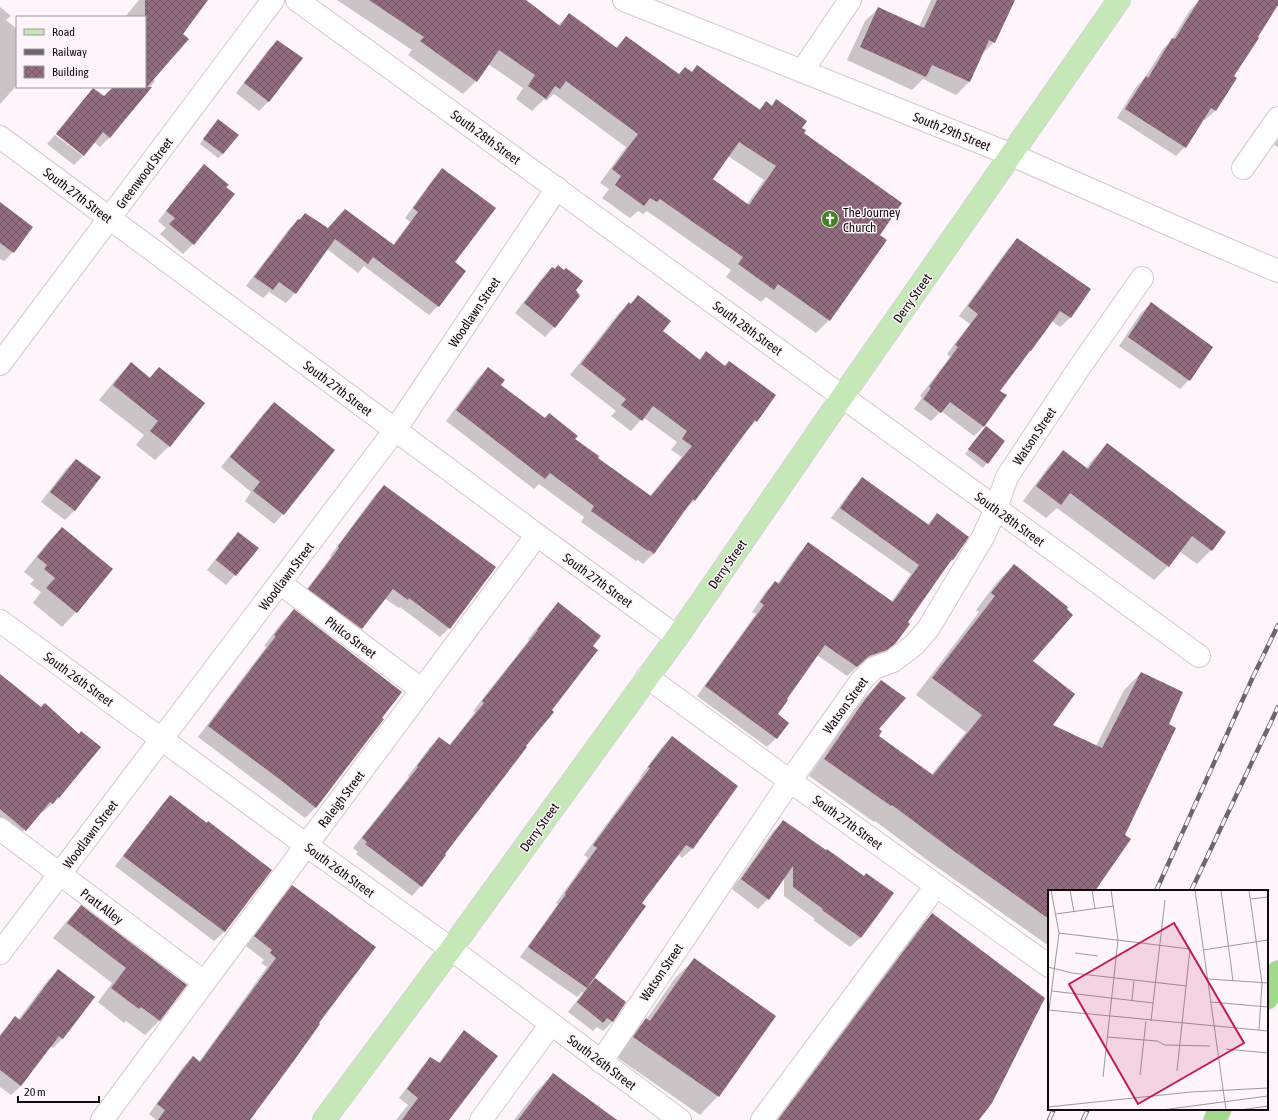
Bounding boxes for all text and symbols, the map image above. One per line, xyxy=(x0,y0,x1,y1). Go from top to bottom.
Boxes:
legend xyxy=(16,16,146,88)
text: Road xyxy=(52,25,75,39)
text: Railway xyxy=(52,45,87,59)
text: Building xyxy=(52,65,90,79)
street label: South 28th Street xyxy=(448,107,524,168)
street label: South 29th Street xyxy=(911,109,993,154)
street label: Greenwood Street xyxy=(113,135,176,212)
street label: South 27th Street xyxy=(40,165,115,226)
place label: The Journey Church xyxy=(843,205,901,235)
church icon: The Journey Church xyxy=(820,209,840,229)
street label: Derry Street xyxy=(890,271,935,326)
street label: Woodlawn Street xyxy=(445,274,503,350)
street label: South 28th Street xyxy=(710,298,786,359)
street label: South 27th Street xyxy=(300,358,375,419)
street label: Watson Street xyxy=(1010,404,1059,468)
street label: South 28th Street xyxy=(972,489,1048,550)
street label: Derry Street xyxy=(705,537,750,592)
street label: Woodlawn Street xyxy=(256,539,317,613)
street label: South 27th Street xyxy=(560,550,636,611)
street label: Philco Street xyxy=(322,613,379,662)
street label: South 26th Street xyxy=(41,649,117,710)
street label: Watson Street xyxy=(820,674,871,736)
street label: Raleigh Street xyxy=(315,768,368,831)
street label: South 27th Street xyxy=(810,792,886,853)
street label: Woodlawn Street xyxy=(60,797,121,871)
street label: Derry Street xyxy=(517,800,562,855)
street label: South 26th Street xyxy=(302,840,378,901)
street label: Pratt Alley xyxy=(77,886,126,928)
inset map xyxy=(1048,890,1268,1110)
street label: Watson Street xyxy=(637,940,686,1004)
street label: South 26th Street xyxy=(564,1032,639,1093)
scale bar xyxy=(18,1078,99,1104)
text: 20 m xyxy=(24,1085,46,1099)

